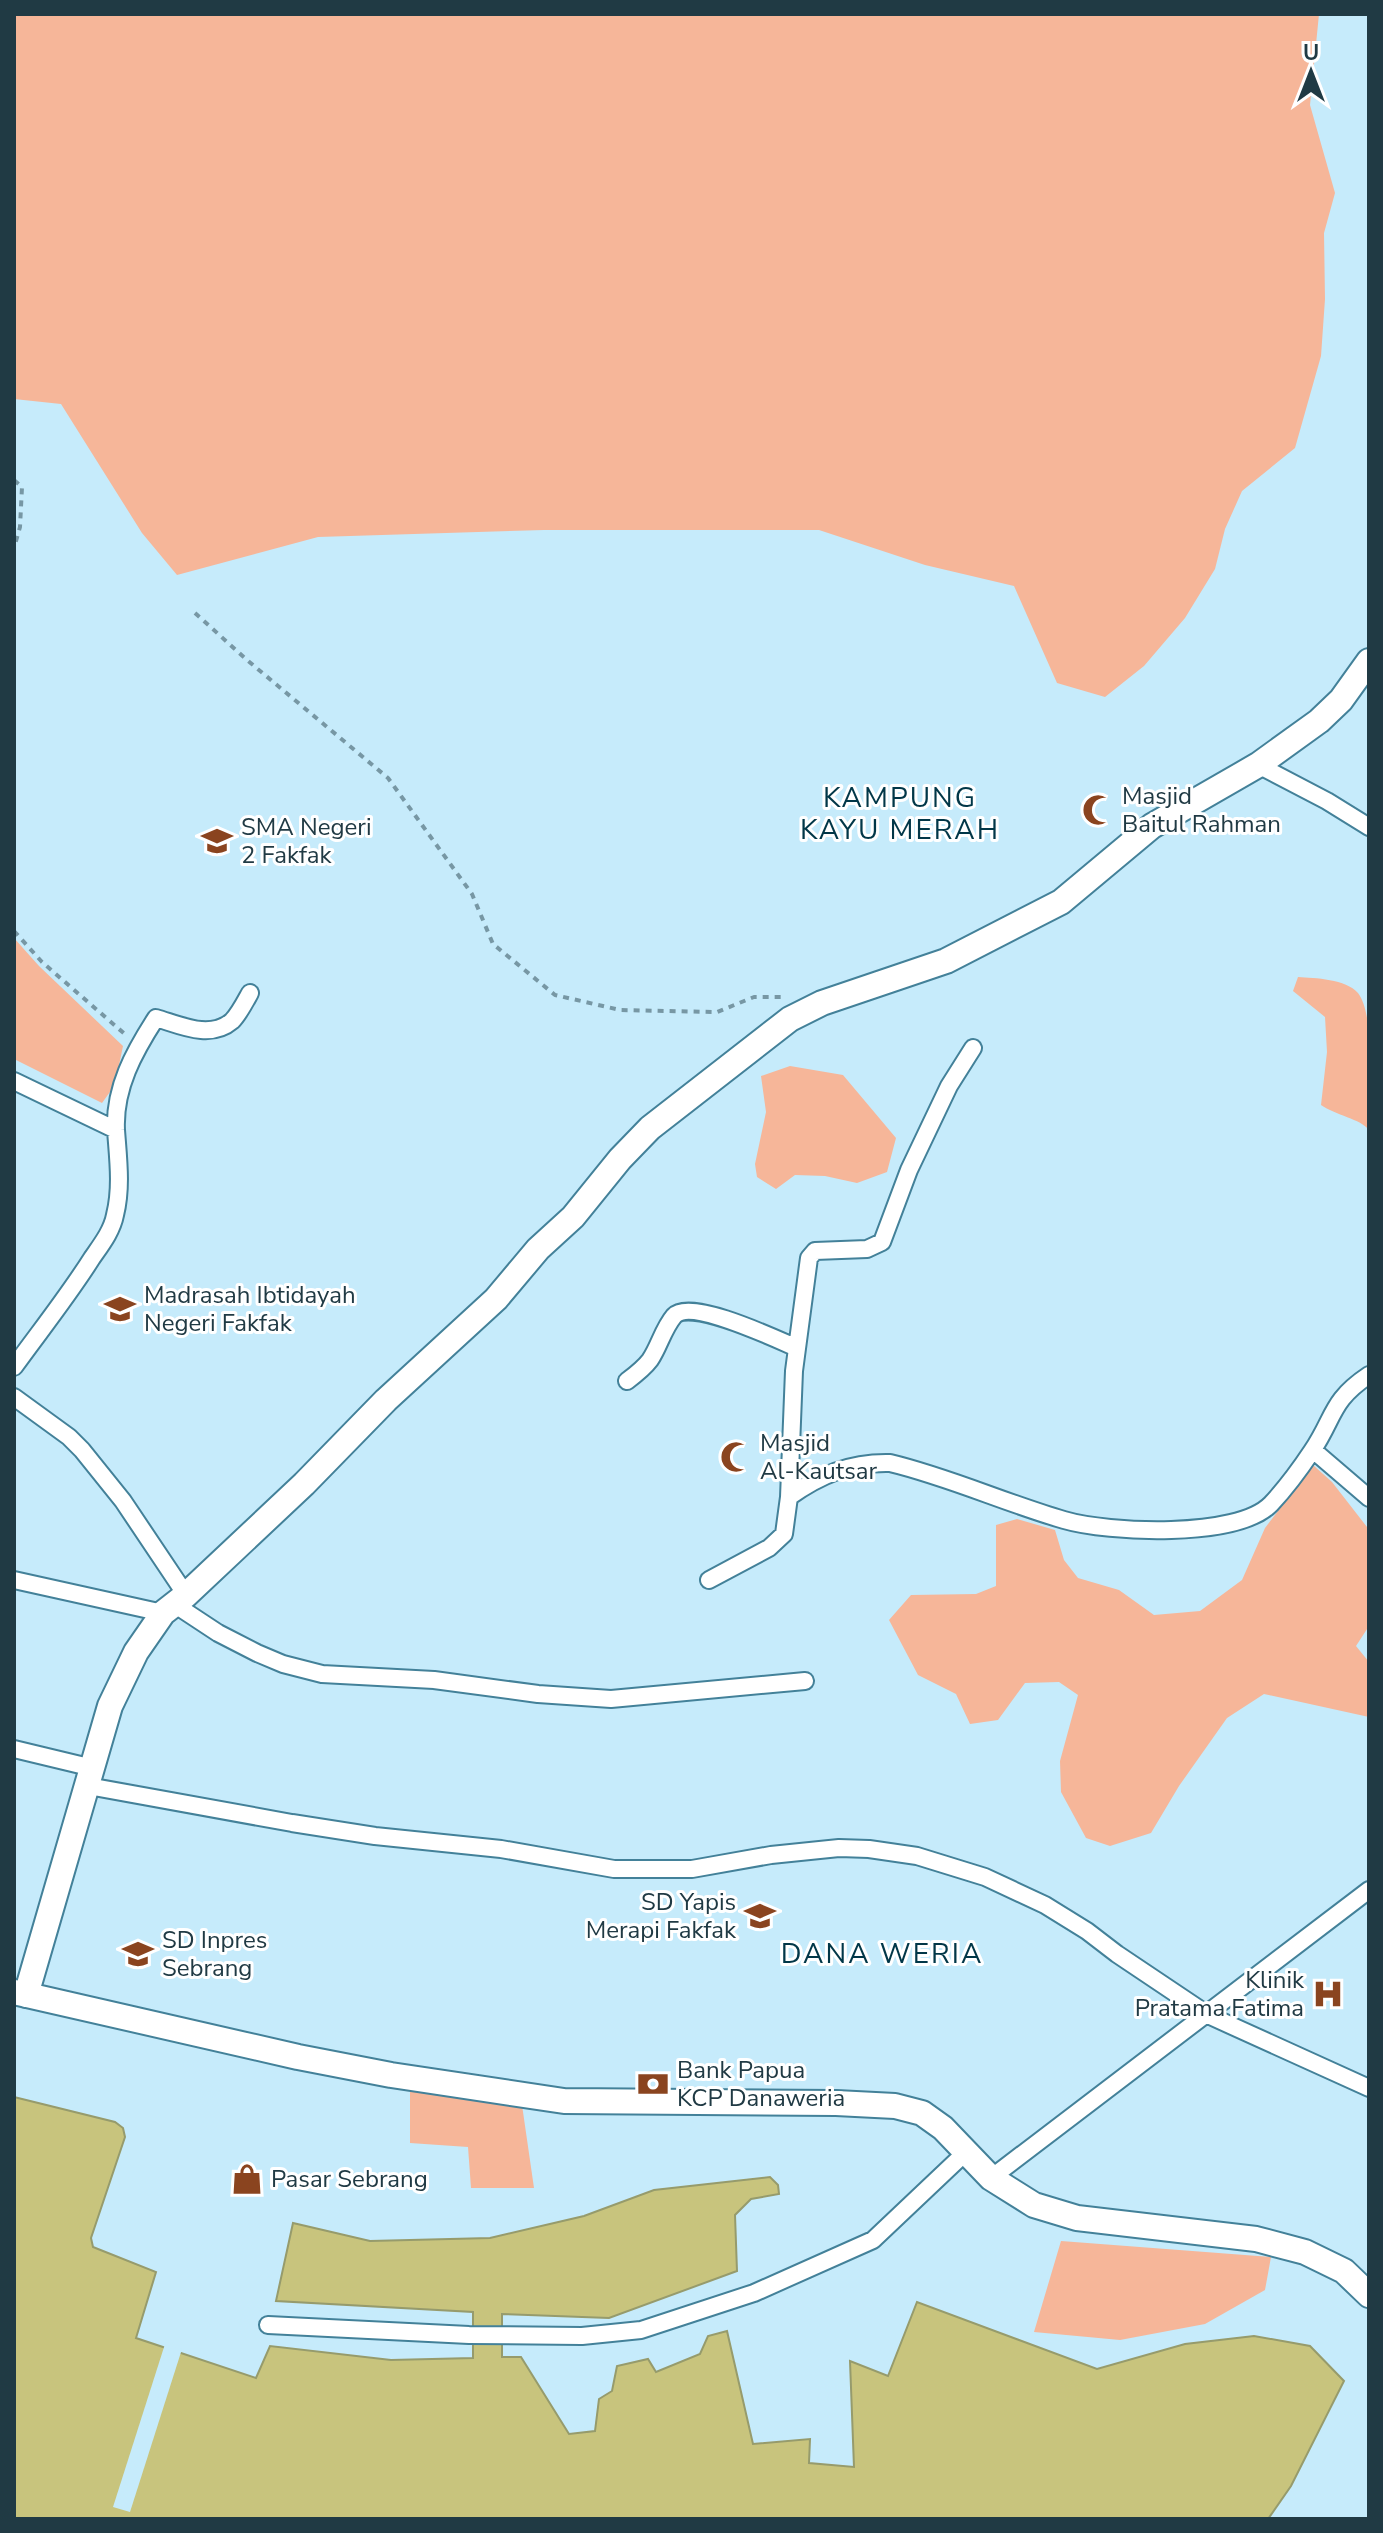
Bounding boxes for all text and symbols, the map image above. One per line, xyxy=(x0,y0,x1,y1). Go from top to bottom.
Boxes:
north arrow xyxy=(1271,32,1351,112)
text: U xyxy=(1303,38,1319,68)
district label: KAMPUNG KAYU MERAH xyxy=(800,779,1000,849)
place label: Masjid Baitul Rahman xyxy=(1122,780,1281,840)
mosque icon: Masjid Baitul Rahman xyxy=(1081,793,1115,827)
place label: SMA Negeri 2 Fakfak xyxy=(241,811,371,871)
school or university icon: SMA Negeri 2 Fakfak xyxy=(200,824,234,858)
place label: Madrasah Ibtidayah Negeri Fakfak xyxy=(144,1279,356,1339)
school or university icon: Madrasah Ibtidayah Negeri Fakfak xyxy=(103,1292,137,1326)
place label: Masjid Al-Kautsar xyxy=(760,1427,877,1487)
mosque icon: Masjid Al-Kautsar xyxy=(719,1440,753,1474)
place label: SD Yapis Merapi Fakfak xyxy=(586,1886,737,1946)
school or university icon: SD Yapis Merapi Fakfak xyxy=(743,1899,777,1933)
place label: SD Inpres Sebrang xyxy=(162,1924,267,1984)
district label: DANA WERIA xyxy=(781,1935,983,1973)
school or university icon: SD Inpres Sebrang xyxy=(121,1937,155,1971)
place label: Klinik Pratama Fatima xyxy=(1135,1964,1305,2024)
hospital icon: Klinik Pratama Fatima xyxy=(1311,1977,1345,2011)
place label: Bank Papua KCP Danaweria xyxy=(677,2054,845,2114)
bank icon: Bank Papua KCP Danaweria xyxy=(636,2067,670,2101)
shop icon: Pasar Sebrang xyxy=(230,2162,264,2196)
place label: Pasar Sebrang xyxy=(271,2163,428,2195)

